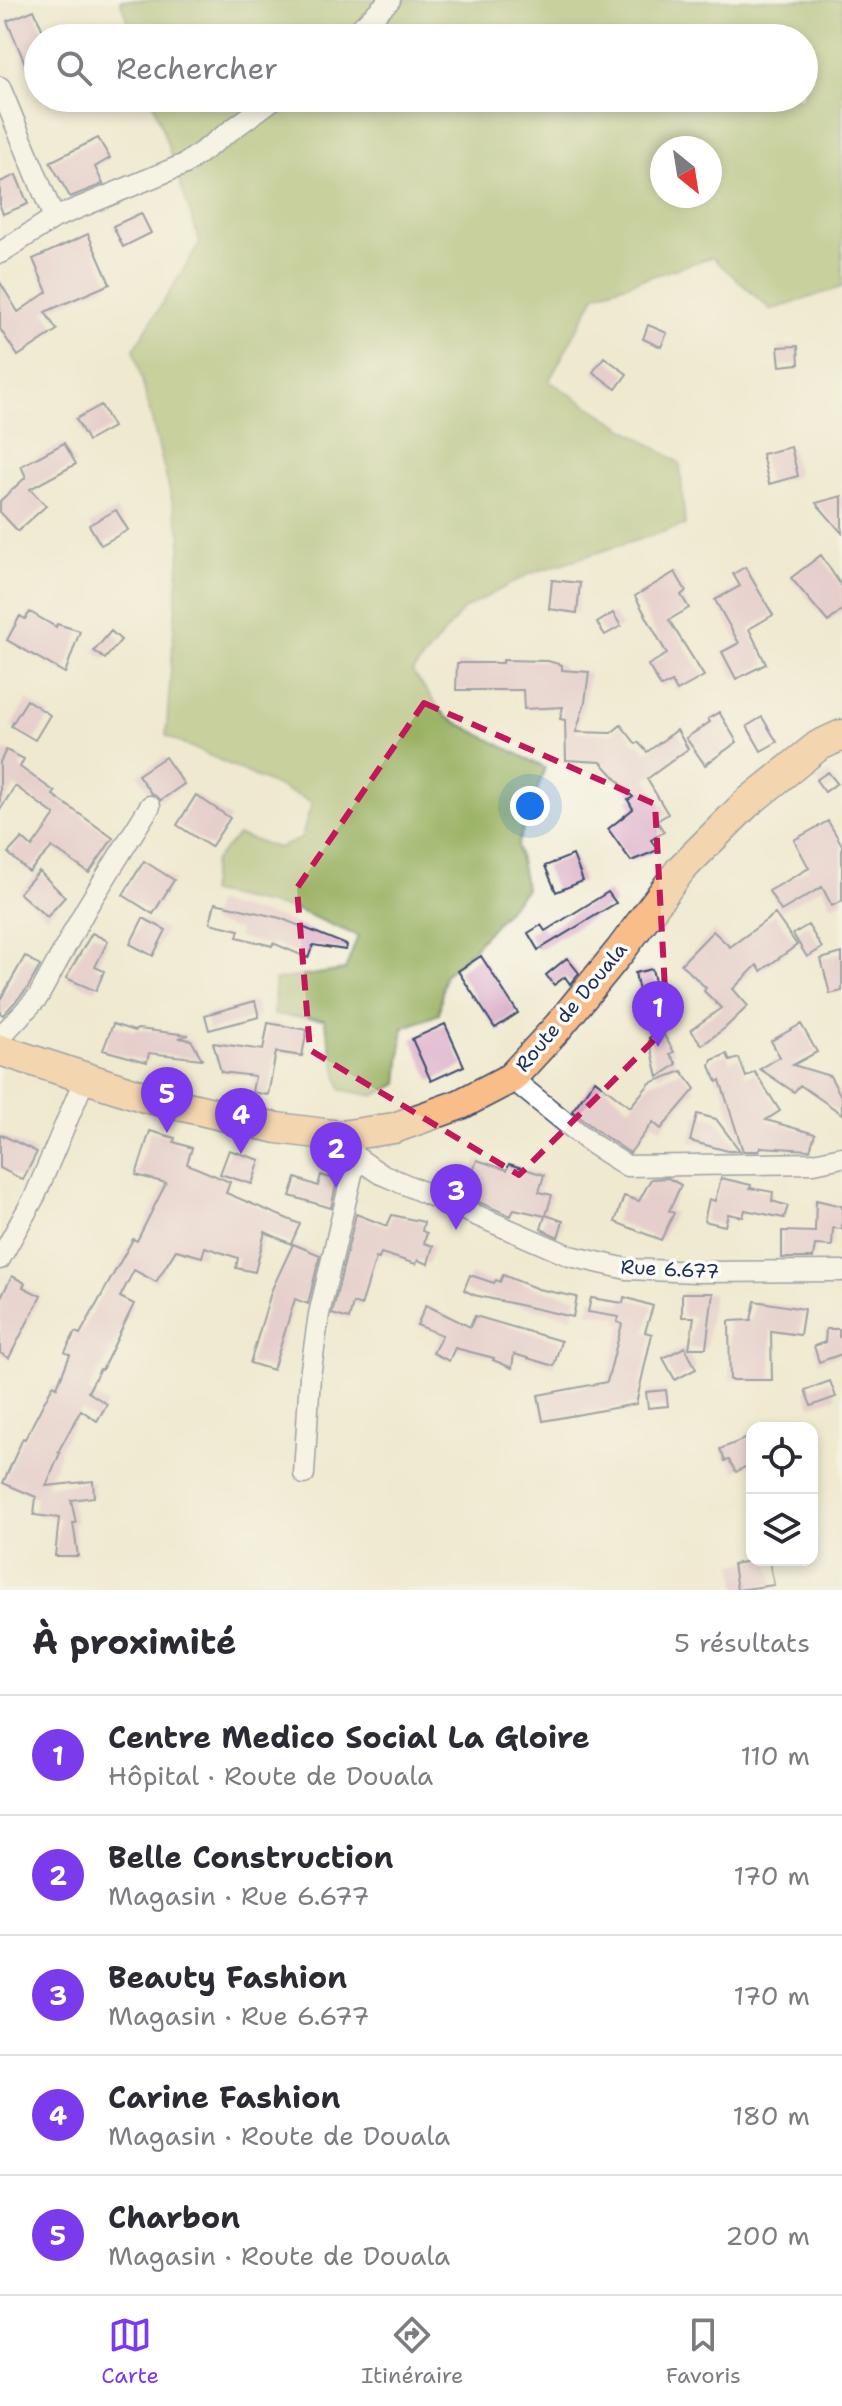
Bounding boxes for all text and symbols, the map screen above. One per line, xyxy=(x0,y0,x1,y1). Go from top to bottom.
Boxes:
search box xyxy=(24,24,818,112)
icon: search xyxy=(52,46,96,90)
text: Rechercher xyxy=(116,48,278,89)
north arrow xyxy=(650,136,722,208)
your location xyxy=(510,786,550,826)
street label: Route de Douala xyxy=(509,937,633,1077)
pin: 1 xyxy=(632,981,684,1047)
pin: 5 xyxy=(141,1067,193,1133)
pin: 4 xyxy=(215,1088,267,1154)
pin: 2 xyxy=(310,1122,362,1188)
pin: 3 xyxy=(430,1164,482,1230)
street label: Rue 6.677 xyxy=(620,1253,720,1285)
map controls xyxy=(746,1422,818,1566)
button: locate xyxy=(746,1422,818,1494)
button: layers xyxy=(746,1494,818,1566)
text: À proximité xyxy=(32,1619,236,1665)
text: 5 résultats xyxy=(674,1625,810,1660)
text: Centre Medico Social La Gloire xyxy=(108,1717,590,1758)
text: 1 xyxy=(52,1738,64,1773)
text: 110 m xyxy=(740,1738,810,1773)
text: Hôpital · Route de Douala xyxy=(108,1758,433,1793)
text: Belle Construction xyxy=(108,1837,394,1878)
text: 2 xyxy=(49,1858,67,1893)
text: 170 m xyxy=(733,1858,810,1893)
text: Magasin · Rue 6.677 xyxy=(108,1878,369,1913)
text: Beauty Fashion xyxy=(108,1957,347,1998)
text: 3 xyxy=(49,1978,67,2013)
text: 170 m xyxy=(733,1978,810,2013)
text: Magasin · Rue 6.677 xyxy=(108,1998,369,2033)
text: Carine Fashion xyxy=(108,2077,340,2118)
text: 4 xyxy=(49,2098,67,2133)
text: 180 m xyxy=(732,2098,810,2133)
text: Magasin · Route de Douala xyxy=(108,2118,450,2153)
text: Charbon xyxy=(108,2197,240,2238)
text: 5 xyxy=(50,2218,66,2253)
text: 200 m xyxy=(725,2218,810,2253)
text: Magasin · Route de Douala xyxy=(108,2238,450,2273)
tab: Carte xyxy=(101,2313,159,2390)
tab: Itinéraire xyxy=(361,2313,463,2390)
tab: Favoris xyxy=(666,2313,741,2390)

